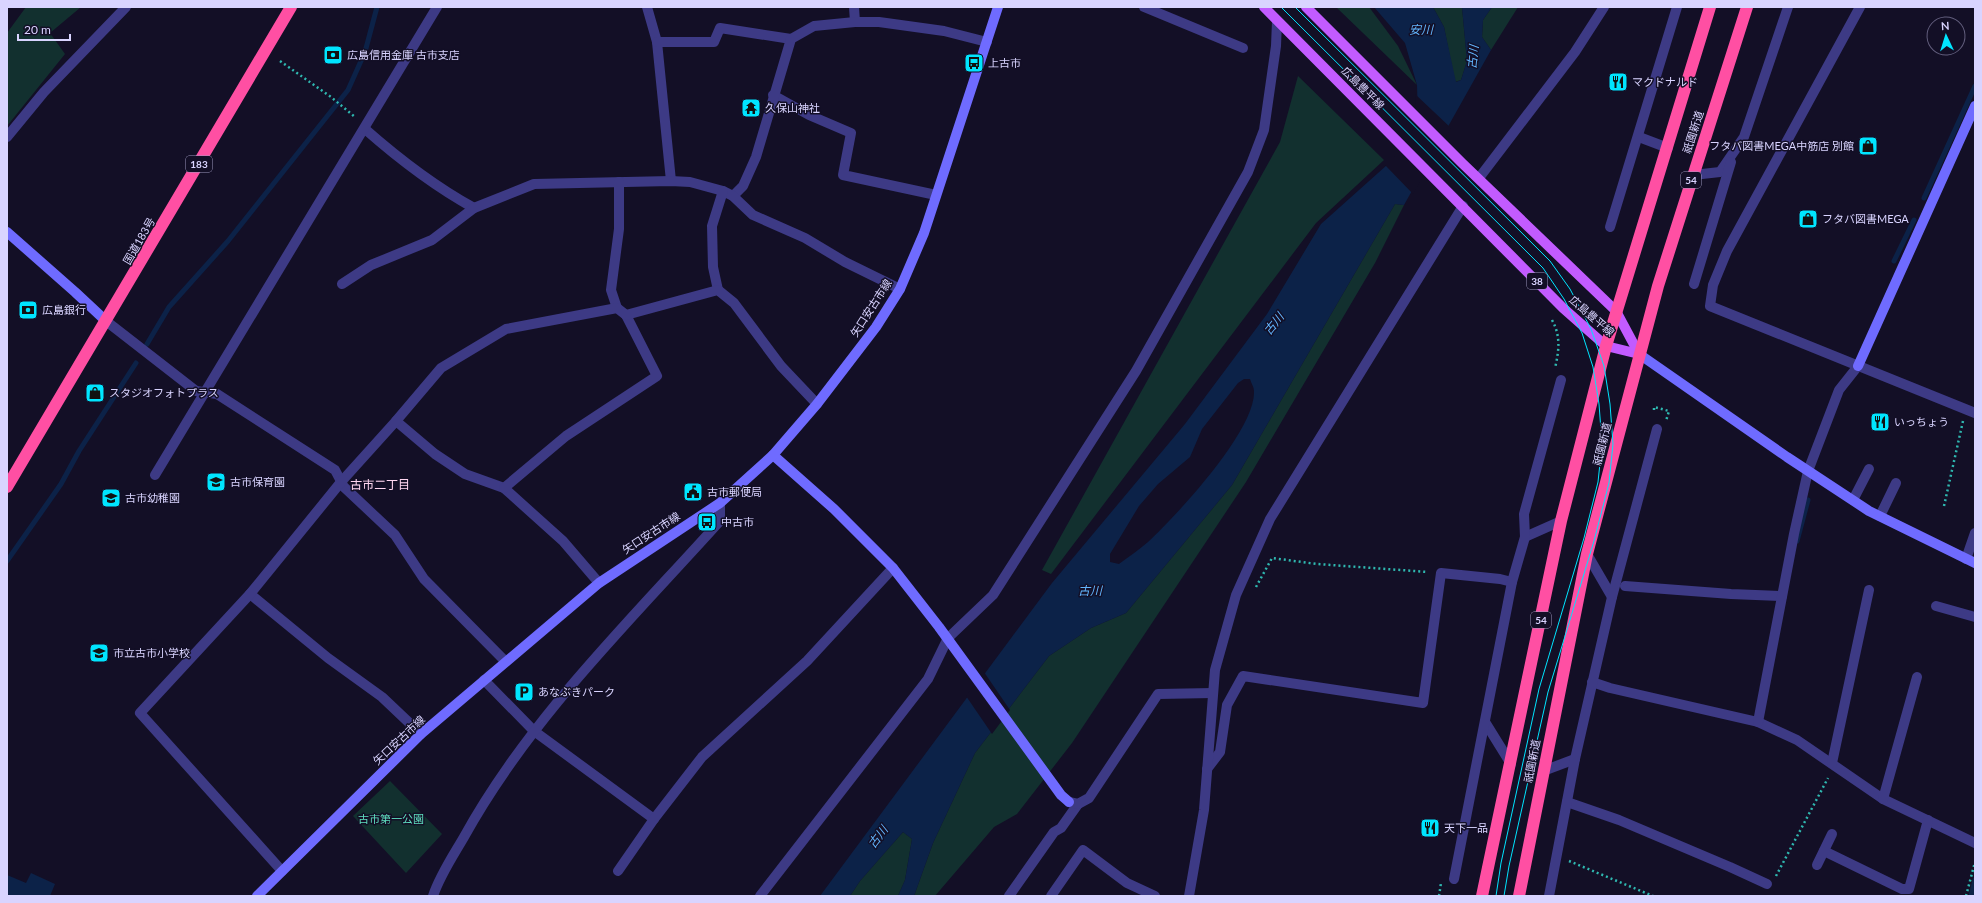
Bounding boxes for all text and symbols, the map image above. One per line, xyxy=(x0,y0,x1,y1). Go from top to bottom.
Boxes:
scale bar xyxy=(18,16,70,42)
north arrow xyxy=(1926,16,1966,56)
text: N xyxy=(1941,19,1950,32)
text: 20 m xyxy=(24,22,51,37)
water label: 安川 xyxy=(1409,22,1435,37)
water label: 古川 xyxy=(1464,42,1481,70)
bank icon: 広島信用金庫 古市支店 xyxy=(322,44,344,66)
place label: 広島信用金庫 古市支店 xyxy=(347,48,460,61)
bus stop icon: 上古市 xyxy=(963,52,985,74)
place label: 上古市 xyxy=(988,56,1021,69)
street label: 広島豊平線 xyxy=(1339,64,1387,112)
restaurant icon: マクドナルド xyxy=(1607,71,1629,93)
place label: マクドナルド xyxy=(1632,75,1698,88)
temple icon: 久保山神社 xyxy=(740,97,762,119)
place label: 久保山神社 xyxy=(765,101,820,114)
street label: 祇園新道 xyxy=(1680,109,1706,155)
shop icon: フタバ図書MEGA中筋店 別館 xyxy=(1857,135,1879,157)
place label: フタバ図書MEGA中筋店 別館 xyxy=(1709,139,1854,152)
road number: 183 xyxy=(186,156,212,172)
road number: 54 xyxy=(1681,172,1701,188)
shop icon: フタバ図書MEGA xyxy=(1797,208,1819,230)
place label: フタバ図書MEGA xyxy=(1822,212,1909,225)
street label: 国道183号 xyxy=(120,215,157,267)
road number: 38 xyxy=(1527,273,1547,289)
street label: 矢口安古市線 xyxy=(847,277,894,339)
street label: 広島豊平線 xyxy=(1567,293,1617,339)
bank icon: 広島銀行 xyxy=(17,299,39,321)
place label: 広島銀行 xyxy=(42,303,86,316)
water label: 古川 xyxy=(1260,308,1288,338)
shop icon: スタジオフォトプラス xyxy=(84,382,106,404)
place label: スタジオフォトプラス xyxy=(109,386,219,399)
restaurant icon: いっちょう xyxy=(1869,411,1891,433)
place label: いっちょう xyxy=(1894,415,1949,428)
street label: 祇園新道 xyxy=(1590,421,1613,467)
school or university icon: 古市保育園 xyxy=(205,471,227,493)
place label: 古市保育園 xyxy=(230,475,285,488)
district label: 古市二丁目 xyxy=(350,477,410,492)
public building icon: 古市郵便局 xyxy=(682,481,704,503)
place label: 古市郵便局 xyxy=(707,485,762,498)
school or university icon: 古市幼稚園 xyxy=(100,487,122,509)
place label: 古市幼稚園 xyxy=(125,491,180,504)
street label: 矢口安古市線 xyxy=(620,509,682,556)
bus stop icon: 中古市 xyxy=(696,511,718,533)
place label: 中古市 xyxy=(721,515,754,528)
water label: 古川 xyxy=(1078,583,1104,598)
road number: 54 xyxy=(1531,612,1551,628)
school or university icon: 市立古市小学校 xyxy=(88,642,110,664)
place label: 市立古市小学校 xyxy=(113,646,190,659)
parking icon: あなぶきパーク xyxy=(513,681,535,703)
place label: あなぶきパーク xyxy=(538,685,615,698)
street label: 矢口安古市線 xyxy=(370,712,427,767)
street label: 祇園新道 xyxy=(1521,738,1542,784)
park label: 古市第一公園 xyxy=(358,812,424,825)
restaurant icon: 天下一品 xyxy=(1419,817,1441,839)
water label: 古川 xyxy=(864,821,892,851)
place label: 天下一品 xyxy=(1444,821,1488,834)

